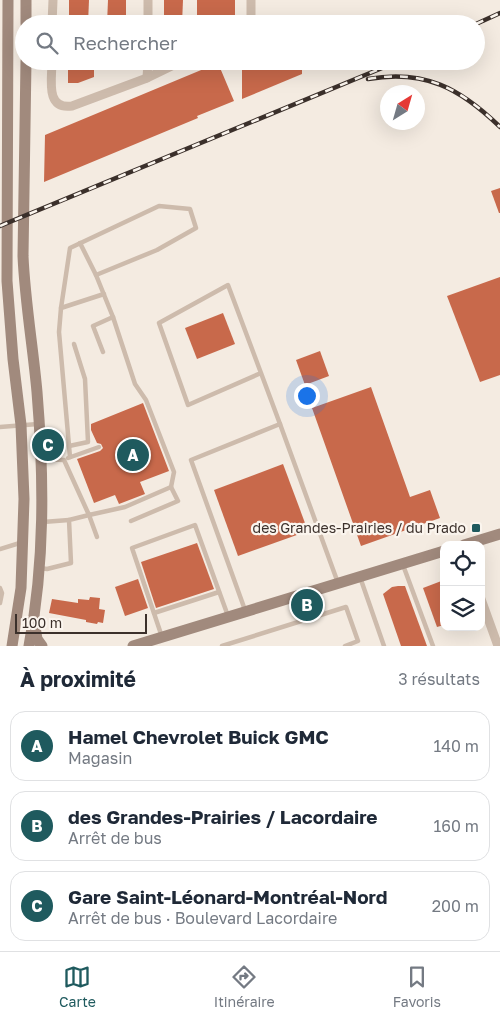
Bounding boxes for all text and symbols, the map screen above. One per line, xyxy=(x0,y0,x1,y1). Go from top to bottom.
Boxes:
search box xyxy=(15,15,485,70)
icon: search xyxy=(33,29,61,57)
text: Rechercher xyxy=(73,31,178,54)
north arrow xyxy=(380,85,425,130)
your location xyxy=(294,383,320,409)
pin: C xyxy=(32,426,64,464)
pin: A xyxy=(117,436,149,474)
place label: des Grandes-Prairies / du Prado xyxy=(253,519,466,536)
marker: des Grandes-Prairies / du Prado xyxy=(470,522,482,534)
map controls xyxy=(440,541,485,631)
button: locate xyxy=(440,541,485,586)
pin: B xyxy=(291,586,323,624)
button: layers xyxy=(440,586,485,631)
scale bar xyxy=(15,611,148,634)
text: 100 m xyxy=(22,614,62,631)
text: À proximité xyxy=(20,666,136,692)
text: 3 résultats xyxy=(398,669,480,689)
text: Hamel Chevrolet Buick GMC xyxy=(68,725,329,748)
text: A xyxy=(31,736,43,756)
text: 140 m xyxy=(433,736,479,756)
text: Magasin xyxy=(68,748,132,768)
text: des Grandes-Prairies / Lacordaire xyxy=(68,805,378,828)
text: B xyxy=(31,816,43,836)
text: 160 m xyxy=(433,816,479,836)
text: Arrêt de bus xyxy=(68,828,162,848)
text: Gare Saint-Léonard-Montréal-Nord xyxy=(68,885,387,908)
text: C xyxy=(31,896,43,916)
text: 200 m xyxy=(432,896,479,916)
text: Arrêt de bus · Boulevard Lacordaire xyxy=(68,908,337,928)
tab: Carte xyxy=(59,963,96,1010)
tab: Itinéraire xyxy=(214,963,275,1010)
tab: Favoris xyxy=(393,963,441,1010)

